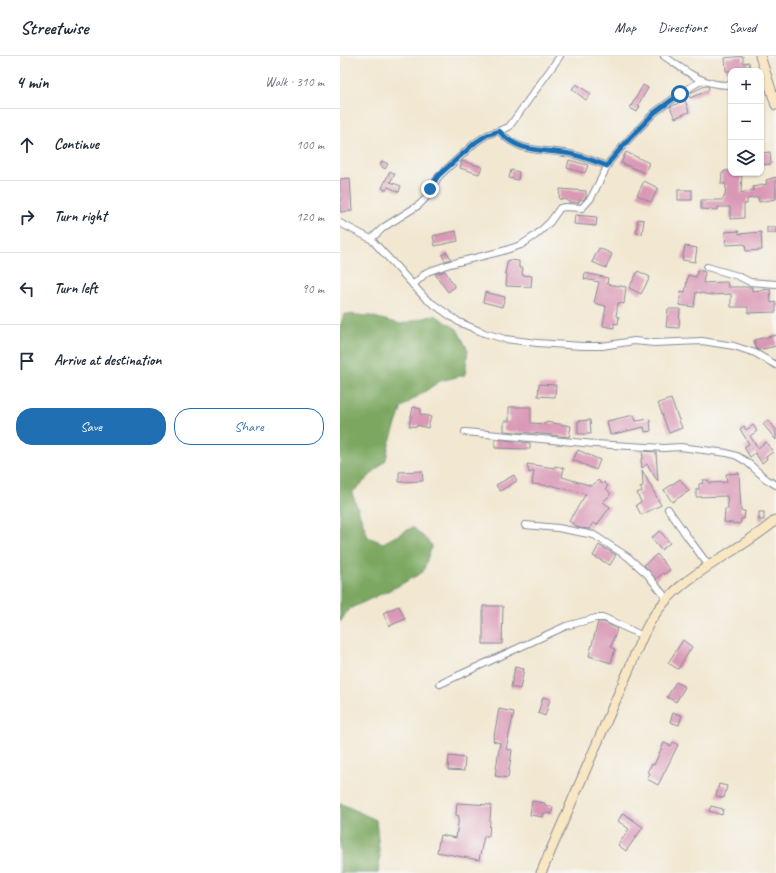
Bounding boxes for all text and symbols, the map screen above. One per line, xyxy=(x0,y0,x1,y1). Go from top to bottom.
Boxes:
text: Streetwise xyxy=(20,16,88,40)
text: Map xyxy=(615,19,636,36)
text: Directions xyxy=(658,19,707,36)
text: Saved xyxy=(729,19,756,36)
map controls xyxy=(728,68,764,176)
button: + xyxy=(728,68,764,104)
text: 4 min xyxy=(16,72,49,93)
text: Walk · 310 m xyxy=(265,74,324,90)
route start xyxy=(671,85,689,103)
button: − xyxy=(728,104,764,140)
icon: ahead xyxy=(16,134,38,156)
text: Continue xyxy=(54,135,99,154)
text: 100 m xyxy=(296,137,324,153)
button: layers xyxy=(728,140,764,176)
route end xyxy=(421,180,439,198)
icon: right xyxy=(16,206,38,228)
text: Turn right xyxy=(54,207,107,226)
text: 120 m xyxy=(296,209,324,225)
icon: left xyxy=(16,278,38,300)
text: Turn left xyxy=(54,279,97,298)
text: 90 m xyxy=(302,281,324,297)
icon: arrive xyxy=(16,350,38,372)
text: Arrive at destination xyxy=(54,351,161,370)
button: Save xyxy=(16,408,166,445)
button: Share xyxy=(174,408,324,445)

